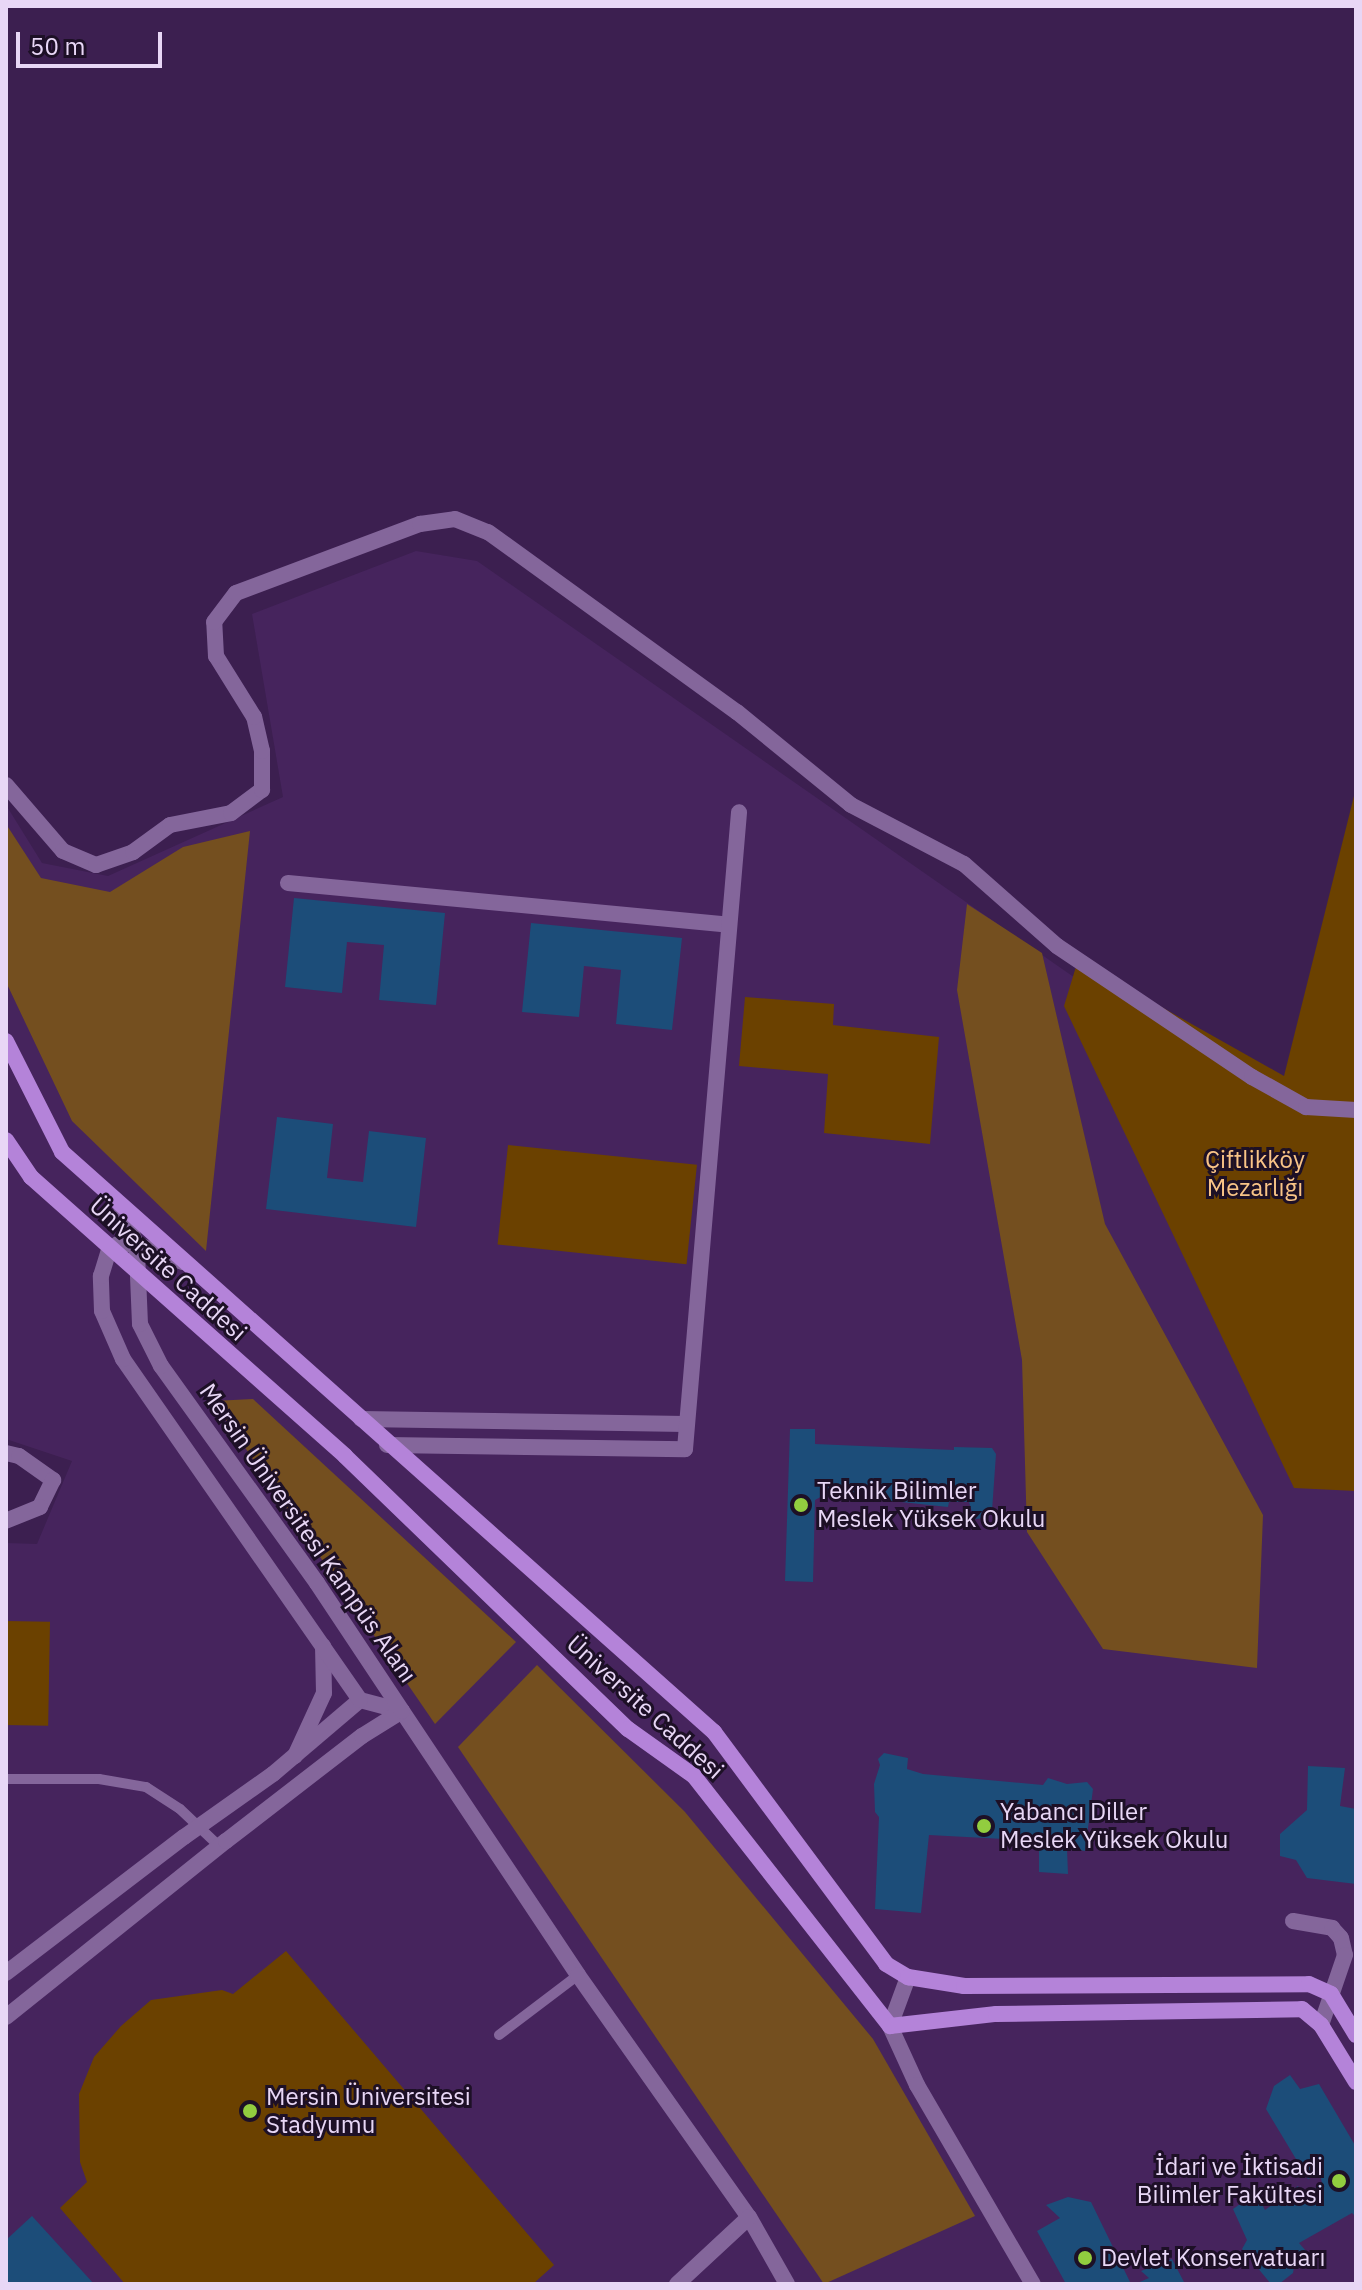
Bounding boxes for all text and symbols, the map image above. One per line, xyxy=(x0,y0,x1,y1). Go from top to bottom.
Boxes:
scale bar xyxy=(20,16,166,66)
text: 50 m xyxy=(30,30,85,62)
park label: Çiftlikköy Mezarlığı xyxy=(1205,1146,1305,1202)
street label: Üniversite Caddesi xyxy=(84,1191,252,1347)
street label: Mersin Üniversitesi Kampüs Alanı xyxy=(193,1378,423,1688)
place label: Teknik Bilimler Meslek Yüksek Okulu xyxy=(817,1477,1045,1533)
marker: Teknik Bilimler Meslek Yüksek Okulu xyxy=(792,1496,810,1514)
street label: Üniversite Caddesi xyxy=(561,1629,729,1785)
place label: Yabancı Diller Meslek Yüksek Okulu xyxy=(1000,1798,1228,1854)
marker: Yabancı Diller Meslek Yüksek Okulu xyxy=(975,1817,993,1835)
place label: Mersin Üniversitesi Stadyumu xyxy=(266,2083,471,2139)
marker: Mersin Üniversitesi Stadyumu xyxy=(241,2102,259,2120)
place label: İdari ve İktisadi Bilimler Fakültesi xyxy=(1137,2153,1323,2209)
marker: İdari ve İktisadi Bilimler Fakültesi xyxy=(1330,2172,1348,2190)
place label: Devlet Konservatuarı xyxy=(1101,2244,1325,2272)
marker: Devlet Konservatuarı xyxy=(1076,2249,1094,2267)

